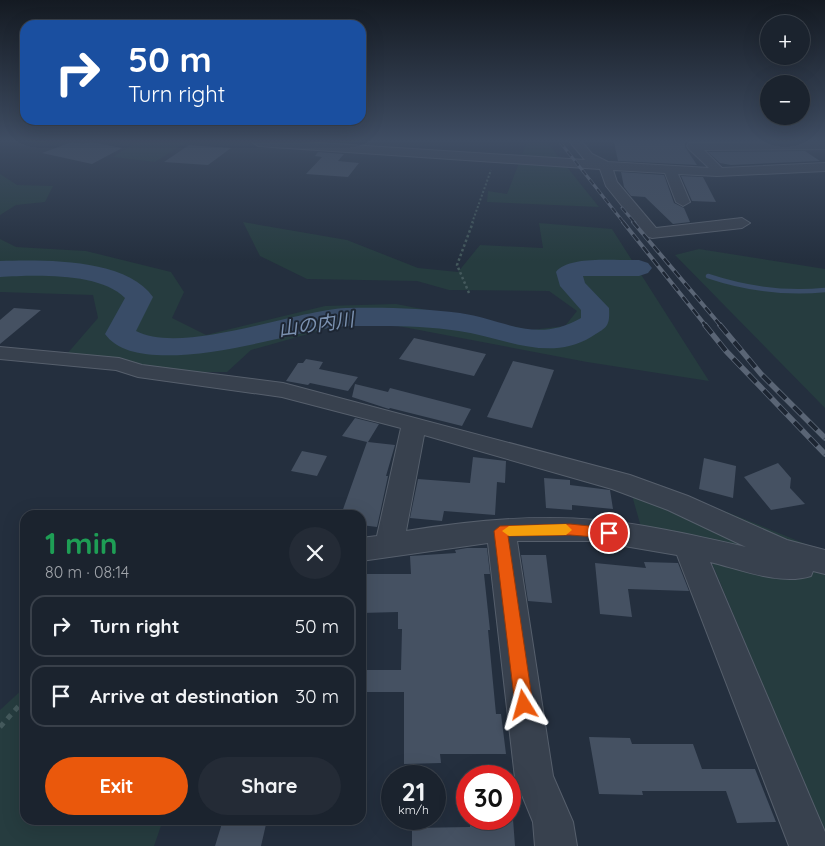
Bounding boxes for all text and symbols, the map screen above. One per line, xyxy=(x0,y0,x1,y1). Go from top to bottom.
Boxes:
map controls xyxy=(760,15,810,125)
button: + xyxy=(760,15,810,65)
text: 50 m xyxy=(128,37,212,81)
icon: right xyxy=(45,40,110,105)
button: − xyxy=(760,75,810,125)
text: Turn right xyxy=(128,80,225,108)
water label: 山の内川 xyxy=(277,307,357,341)
pin xyxy=(588,512,630,554)
icon: arrive xyxy=(595,519,623,547)
text: 1 min xyxy=(45,524,118,562)
button: close xyxy=(289,527,341,579)
text: 80 m · 08:14 xyxy=(45,562,129,582)
icon: right xyxy=(47,612,75,640)
text: Turn right xyxy=(90,614,179,638)
text: 50 m xyxy=(295,614,339,638)
position arrow xyxy=(497,678,549,730)
icon: arrive xyxy=(47,682,75,710)
text: Arrive at destination xyxy=(90,684,279,708)
text: 30 m xyxy=(295,684,339,708)
button: Exit xyxy=(45,757,188,815)
button: Share xyxy=(198,757,341,815)
speed limit sign: 30 xyxy=(456,765,521,830)
text: 21 xyxy=(402,776,425,807)
text: km/h xyxy=(398,802,429,817)

